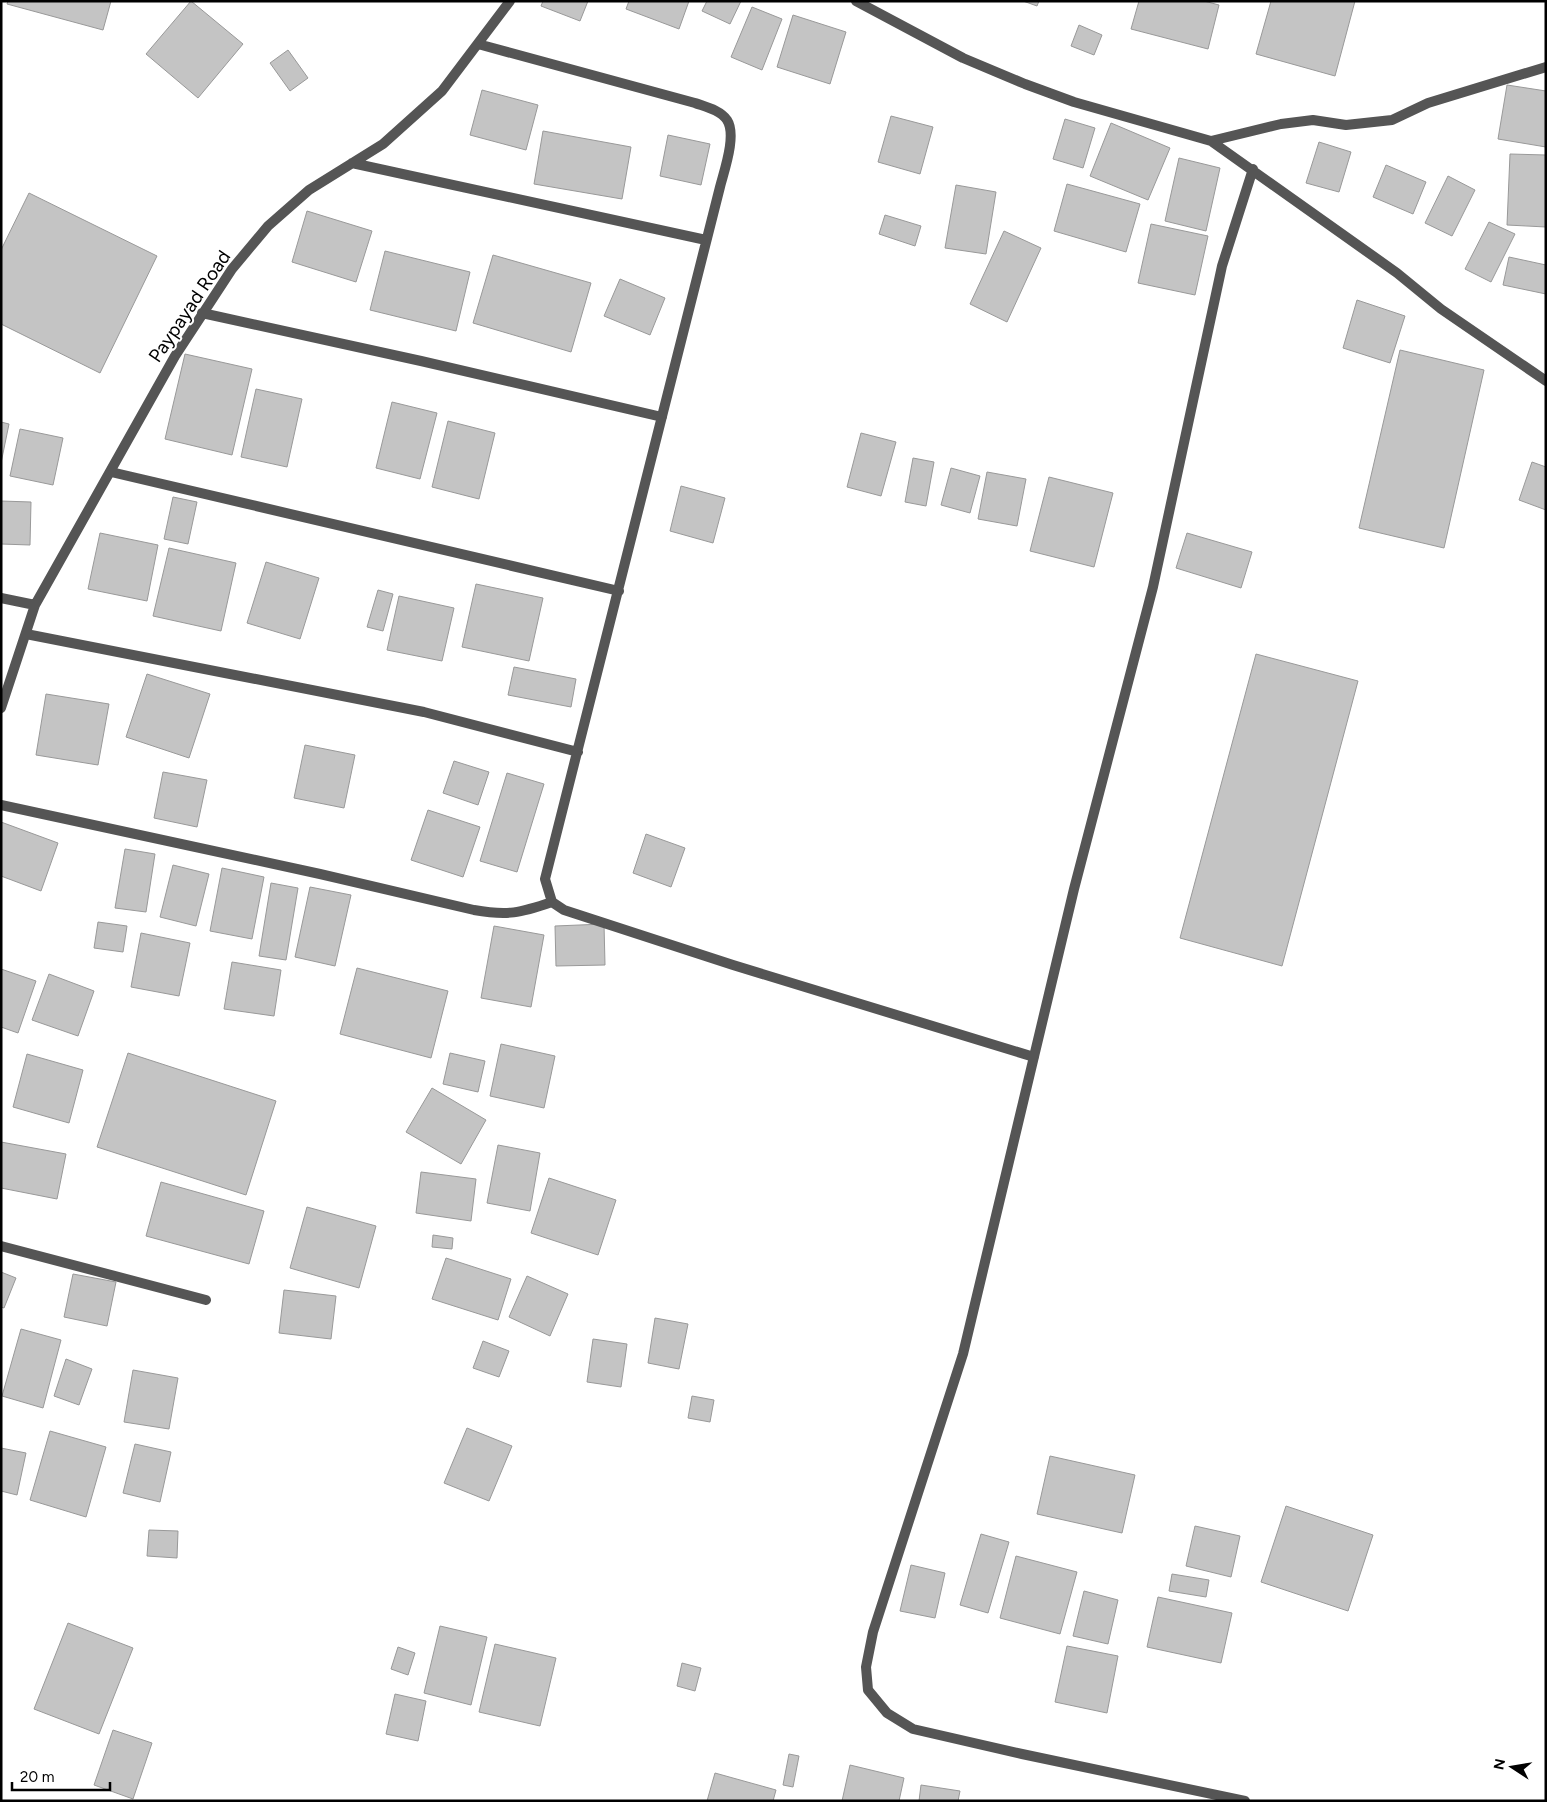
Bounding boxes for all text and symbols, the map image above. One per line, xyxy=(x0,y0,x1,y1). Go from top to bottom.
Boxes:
street label: Paypayad Road xyxy=(143,246,235,367)
north arrow xyxy=(1487,1742,1537,1792)
text: N xyxy=(1490,1757,1509,1771)
scale bar xyxy=(12,1760,110,1792)
text: 20 m xyxy=(20,1768,54,1786)

